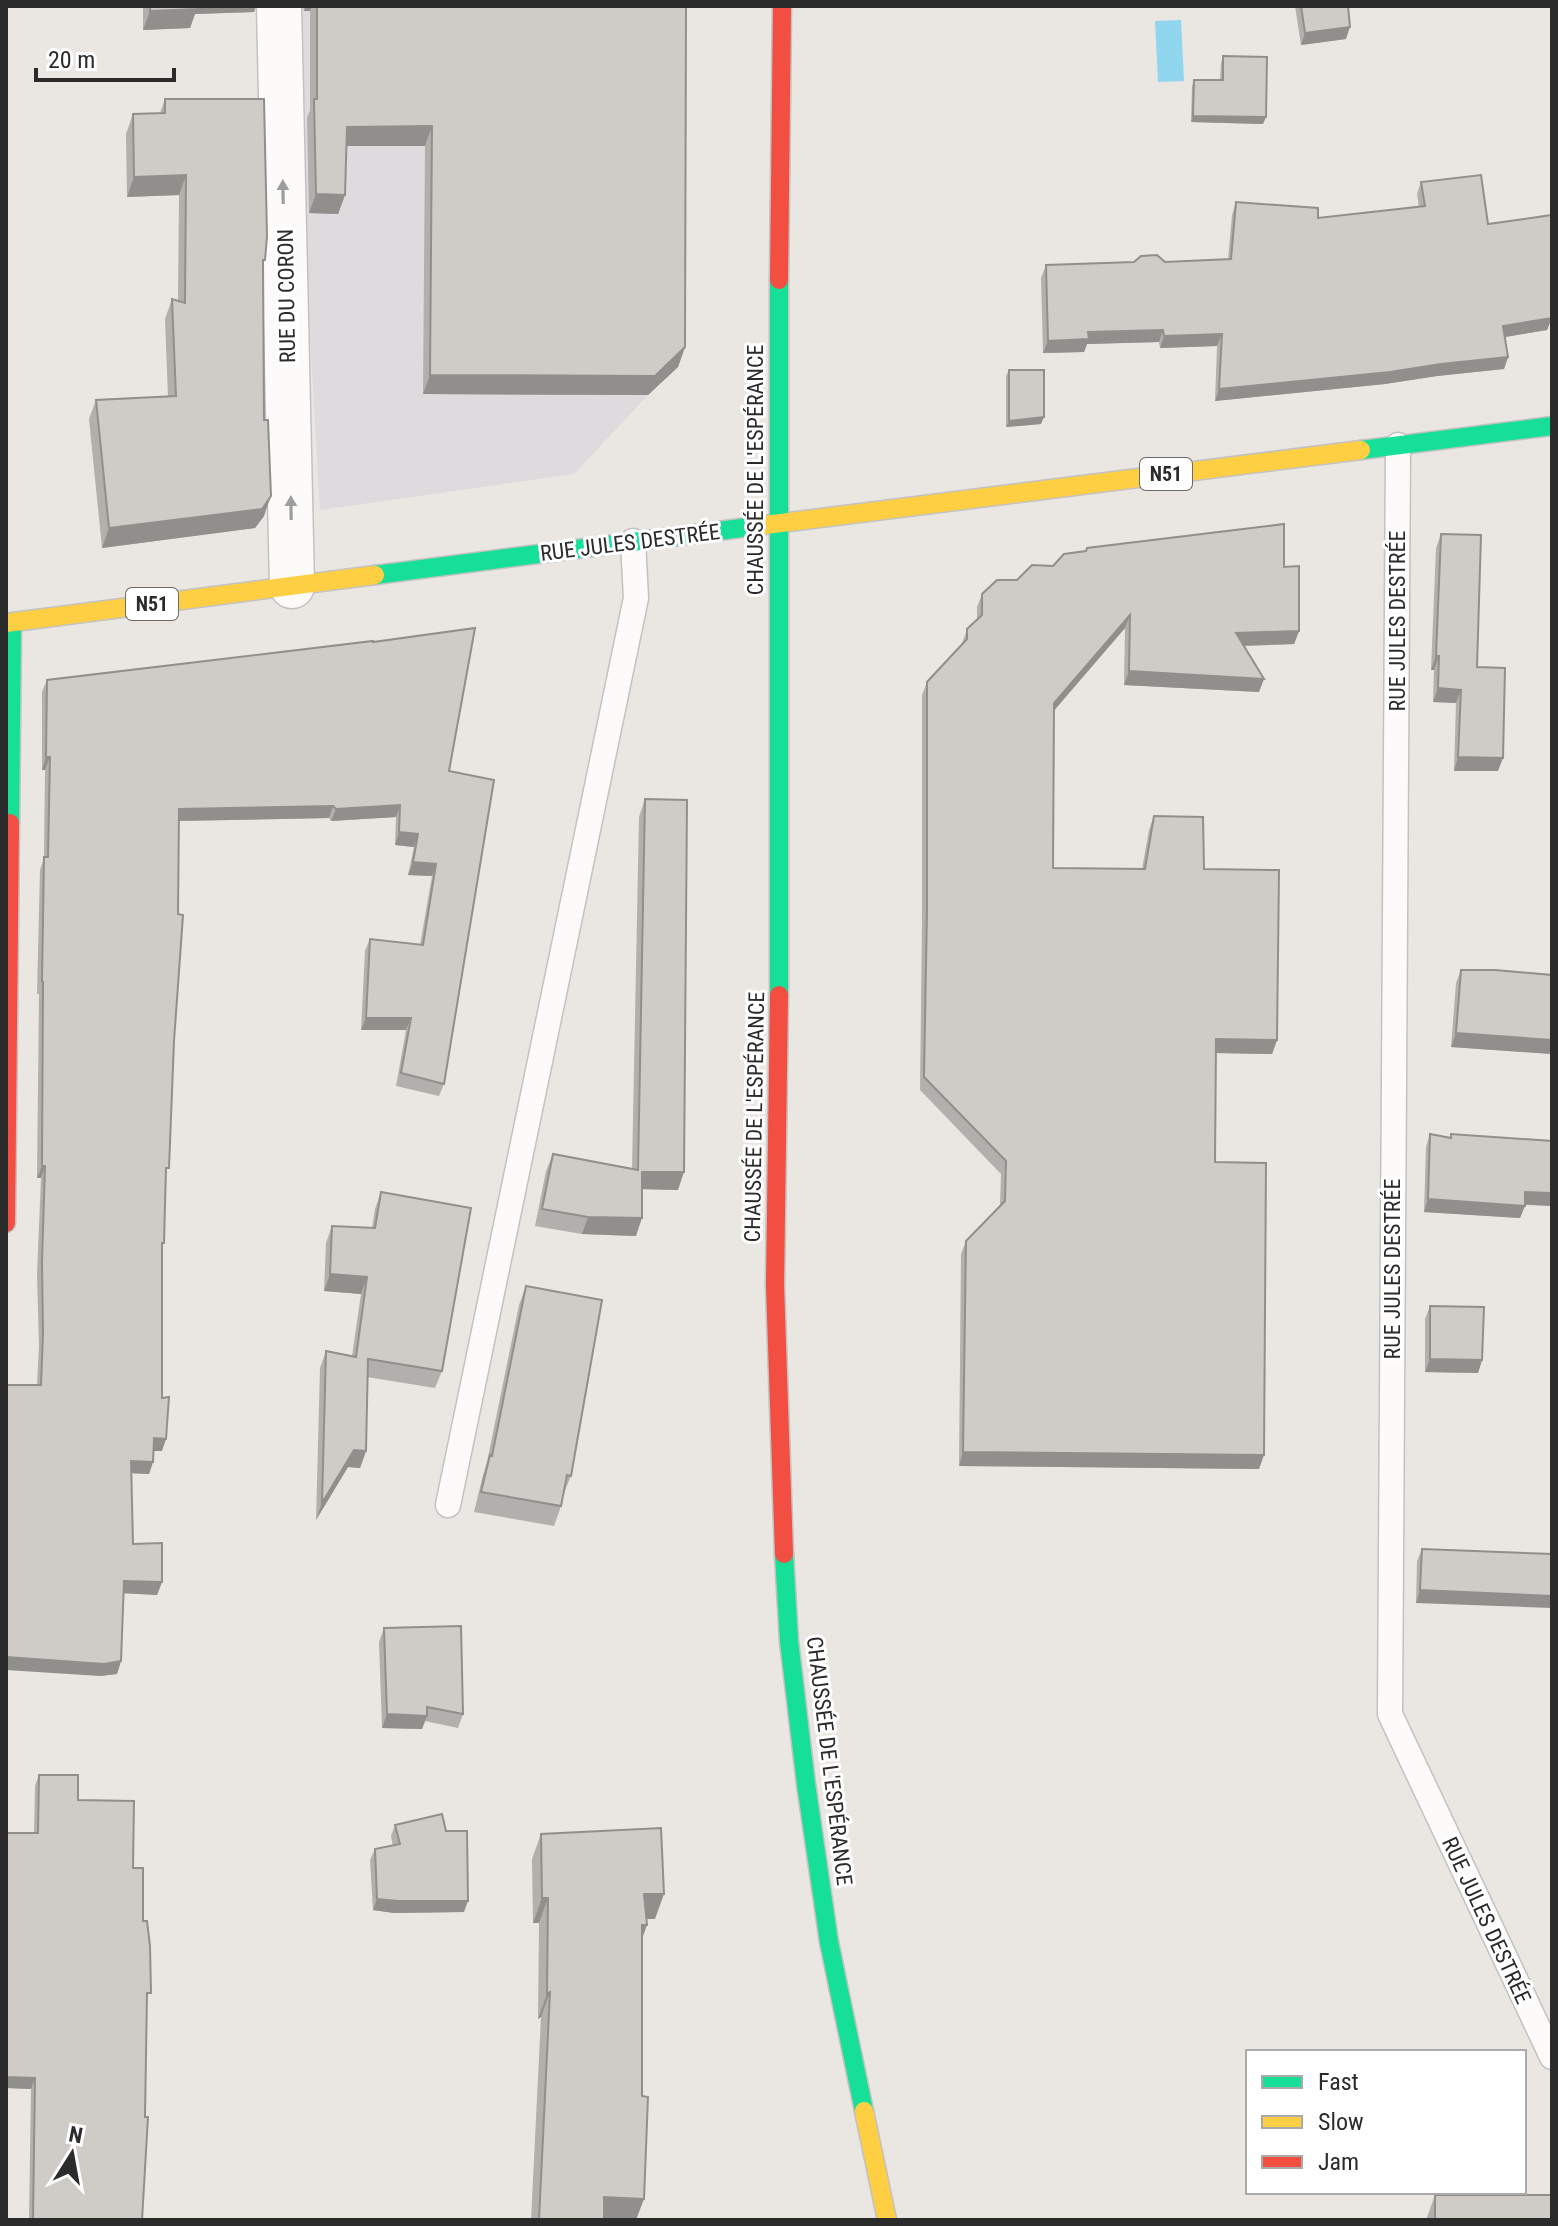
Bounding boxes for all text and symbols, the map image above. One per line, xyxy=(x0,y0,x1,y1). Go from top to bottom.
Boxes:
scale bar xyxy=(36,32,174,82)
text: 20 m xyxy=(48,46,95,74)
one-way arrow xyxy=(277,179,289,204)
street label: RUE DU CORON xyxy=(273,229,300,363)
street label: CHAUSSÉE DE L'ESPÉRANCE xyxy=(743,345,768,595)
road number: N51 xyxy=(1140,458,1192,490)
one-way arrow xyxy=(284,495,297,520)
street label: RUE JULES DESTRÉE xyxy=(539,519,721,566)
street label: RUE JULES DESTRÉE xyxy=(1385,531,1410,711)
road number: N51 xyxy=(126,588,178,620)
street label: CHAUSSÉE DE L'ESPÉRANCE xyxy=(740,991,769,1243)
street label: RUE JULES DESTRÉE xyxy=(1380,1179,1405,1359)
street label: CHAUSSÉE DE L'ESPÉRANCE xyxy=(802,1635,857,1887)
street label: RUE JULES DESTRÉE xyxy=(1437,1833,1536,2007)
legend xyxy=(1246,2050,1526,2194)
text: Fast xyxy=(1318,2068,1359,2096)
text: Slow xyxy=(1318,2108,1364,2136)
north arrow xyxy=(32,2114,112,2194)
text: N xyxy=(67,2121,85,2148)
text: Jam xyxy=(1318,2148,1359,2176)

